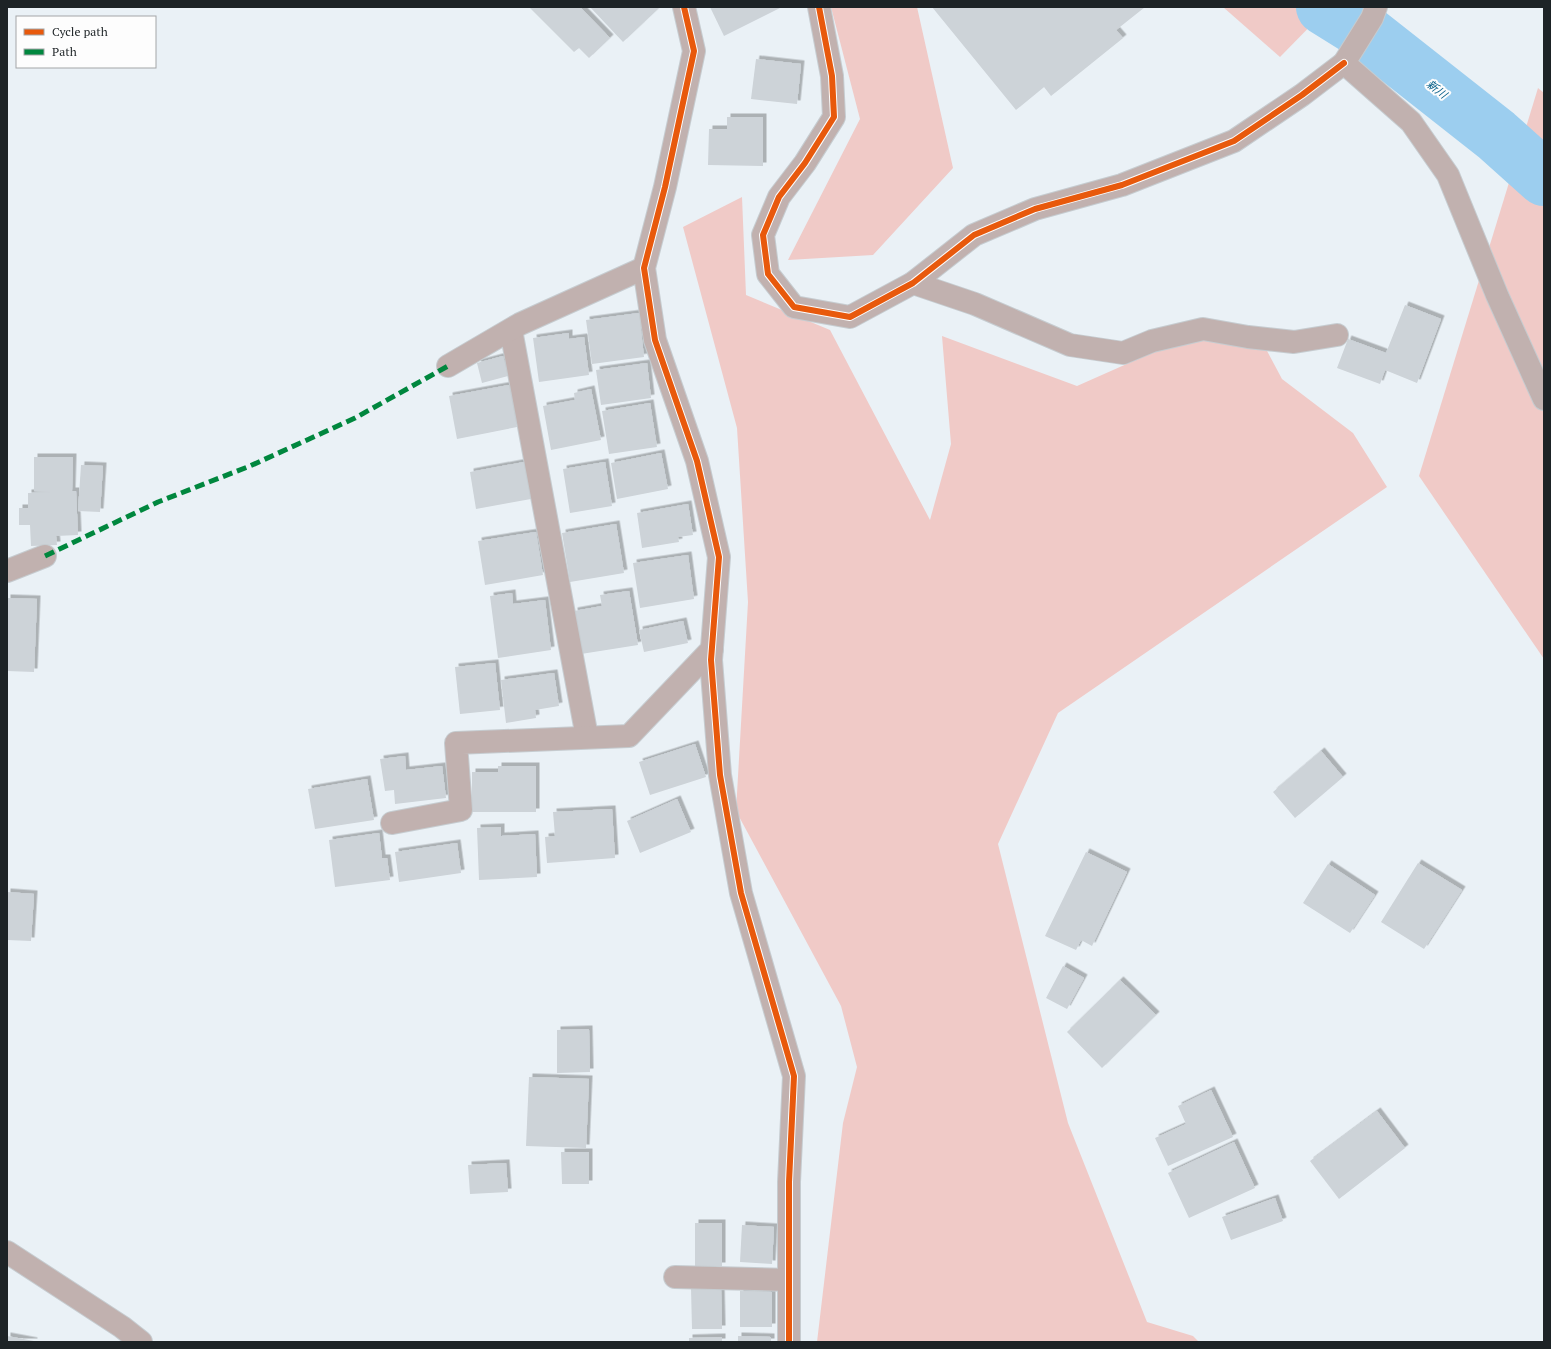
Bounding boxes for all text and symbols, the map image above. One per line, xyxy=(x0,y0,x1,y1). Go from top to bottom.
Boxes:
legend xyxy=(16,16,156,68)
text: Cycle path xyxy=(52,24,108,39)
text: Path xyxy=(52,44,77,59)
water label: 新川 xyxy=(1424,77,1451,102)

